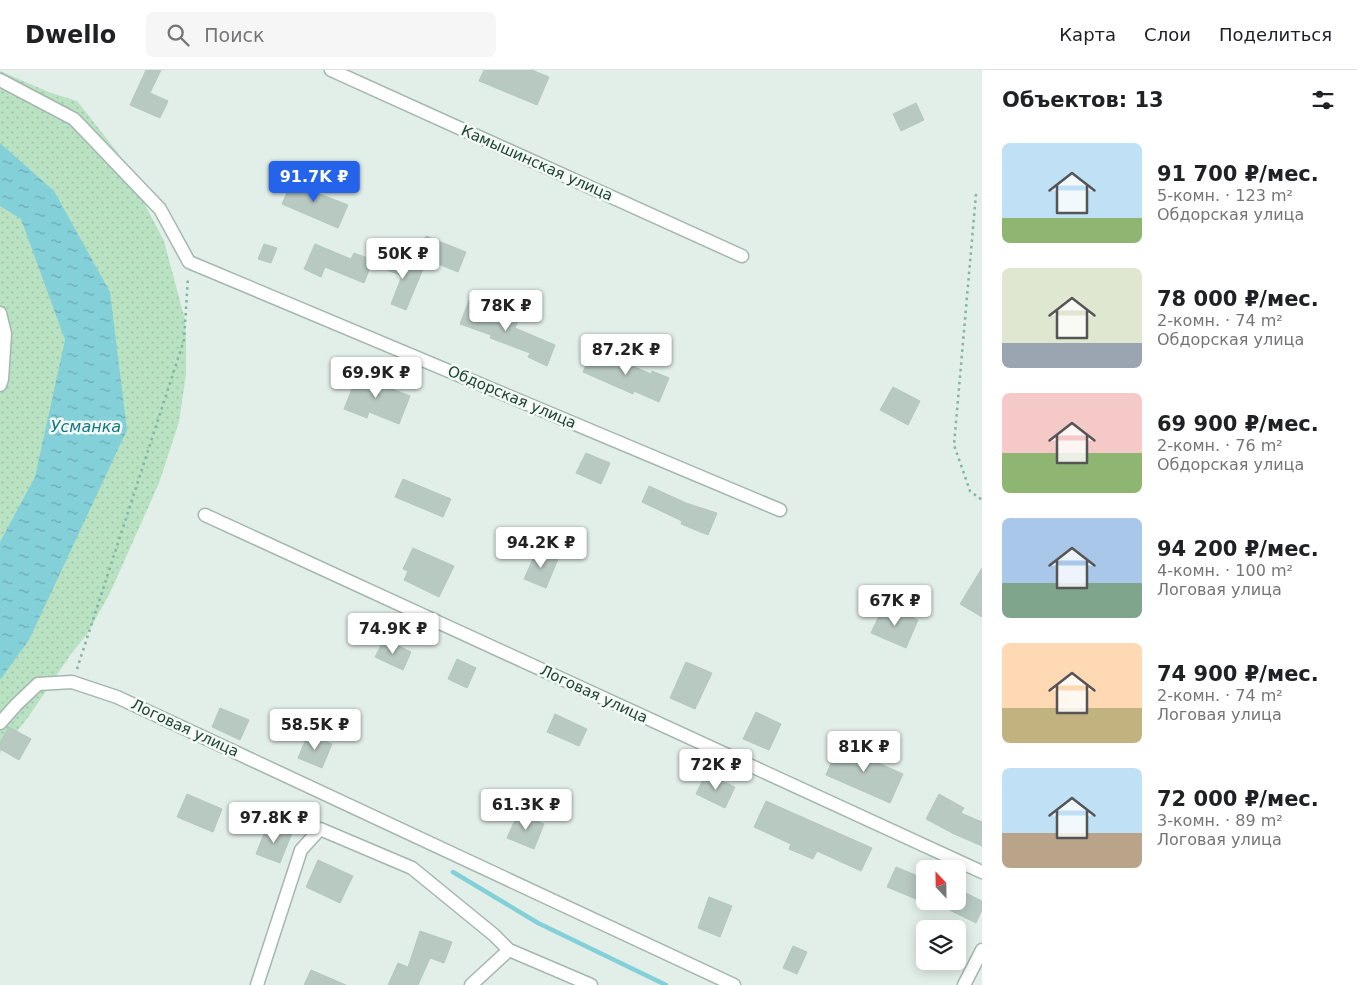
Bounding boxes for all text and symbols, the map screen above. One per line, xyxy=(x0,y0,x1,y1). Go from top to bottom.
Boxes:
search box xyxy=(146,12,496,57)
text: Dwello xyxy=(25,21,116,49)
icon: search xyxy=(164,21,192,49)
text: Поиск xyxy=(204,24,265,46)
text: Карта xyxy=(1059,24,1116,45)
text: Слои xyxy=(1144,24,1191,45)
text: Поделиться xyxy=(1219,24,1332,45)
icon: filters xyxy=(1309,86,1337,114)
text: Объектов: 13 xyxy=(1002,88,1164,112)
street label: Камышинская улица xyxy=(458,121,616,205)
pin: 91.7K ₽ xyxy=(268,160,360,203)
text: 91 700 ₽/мес. xyxy=(1157,162,1319,186)
icon: home xyxy=(1042,163,1102,223)
text: 91.7K ₽ xyxy=(280,167,348,186)
text: 5-комн. · 123 m² xyxy=(1157,186,1293,205)
text: Обдорская улица xyxy=(1157,205,1304,224)
pin: 50K ₽ xyxy=(368,238,438,280)
text: 50K ₽ xyxy=(377,244,429,263)
text: 78 000 ₽/мес. xyxy=(1157,287,1319,311)
icon: home xyxy=(1042,288,1102,348)
pin: 78K ₽ xyxy=(471,290,541,332)
text: 78K ₽ xyxy=(480,296,532,315)
text: 2-комн. · 74 m² xyxy=(1157,311,1283,330)
text: Обдорская улица xyxy=(1157,330,1304,349)
pin: 87.2K ₽ xyxy=(580,334,672,376)
text: 87.2K ₽ xyxy=(592,340,660,359)
pin: 69.9K ₽ xyxy=(330,356,422,399)
street label: Обдорская улица xyxy=(445,362,579,432)
text: 69.9K ₽ xyxy=(342,363,410,382)
text: 69 900 ₽/мес. xyxy=(1157,412,1319,436)
icon: home xyxy=(1042,413,1102,473)
water label: Усманка xyxy=(51,417,121,436)
text: 2-комн. · 76 m² xyxy=(1157,436,1283,455)
text: Обдорская улица xyxy=(1157,455,1304,474)
pin: 94.2K ₽ xyxy=(495,526,587,569)
text: 94.2K ₽ xyxy=(507,533,575,552)
text: 94 200 ₽/мес. xyxy=(1157,537,1319,561)
icon: home xyxy=(1042,538,1102,598)
text: 4-комн. · 100 m² xyxy=(1157,561,1293,580)
text: Логовая улица xyxy=(1157,580,1282,599)
pin: 67K ₽ xyxy=(860,584,930,627)
text: 67K ₽ xyxy=(869,591,921,610)
pin: 74.9K ₽ xyxy=(347,612,439,655)
text: 74.9K ₽ xyxy=(359,619,427,638)
street label: Логовая улица xyxy=(537,661,651,727)
text: 74 900 ₽/мес. xyxy=(1157,662,1319,686)
icon: home xyxy=(1042,663,1102,723)
text: 2-комн. · 74 m² xyxy=(1157,686,1283,705)
street label: Логовая улица xyxy=(128,695,242,761)
text: Логовая улица xyxy=(1157,705,1282,724)
pin: 58.5K ₽ xyxy=(269,708,361,751)
text: 58.5K ₽ xyxy=(281,715,349,734)
pin: 81K ₽ xyxy=(829,730,899,773)
text: 81K ₽ xyxy=(838,737,890,756)
pin: 72K ₽ xyxy=(681,748,751,791)
text: 72K ₽ xyxy=(690,755,742,774)
text: 72 000 ₽/мес. xyxy=(1157,787,1319,811)
pin: 61.3K ₽ xyxy=(480,788,572,831)
icon: home xyxy=(1042,788,1102,848)
text: 61.3K ₽ xyxy=(492,795,560,814)
pin: 97.8K ₽ xyxy=(228,802,320,844)
text: 97.8K ₽ xyxy=(240,808,308,827)
text: 3-комн. · 89 m² xyxy=(1157,811,1283,830)
text: Логовая улица xyxy=(1157,830,1282,849)
north arrow xyxy=(916,860,966,910)
map controls xyxy=(916,860,966,970)
button: layers xyxy=(916,920,966,970)

